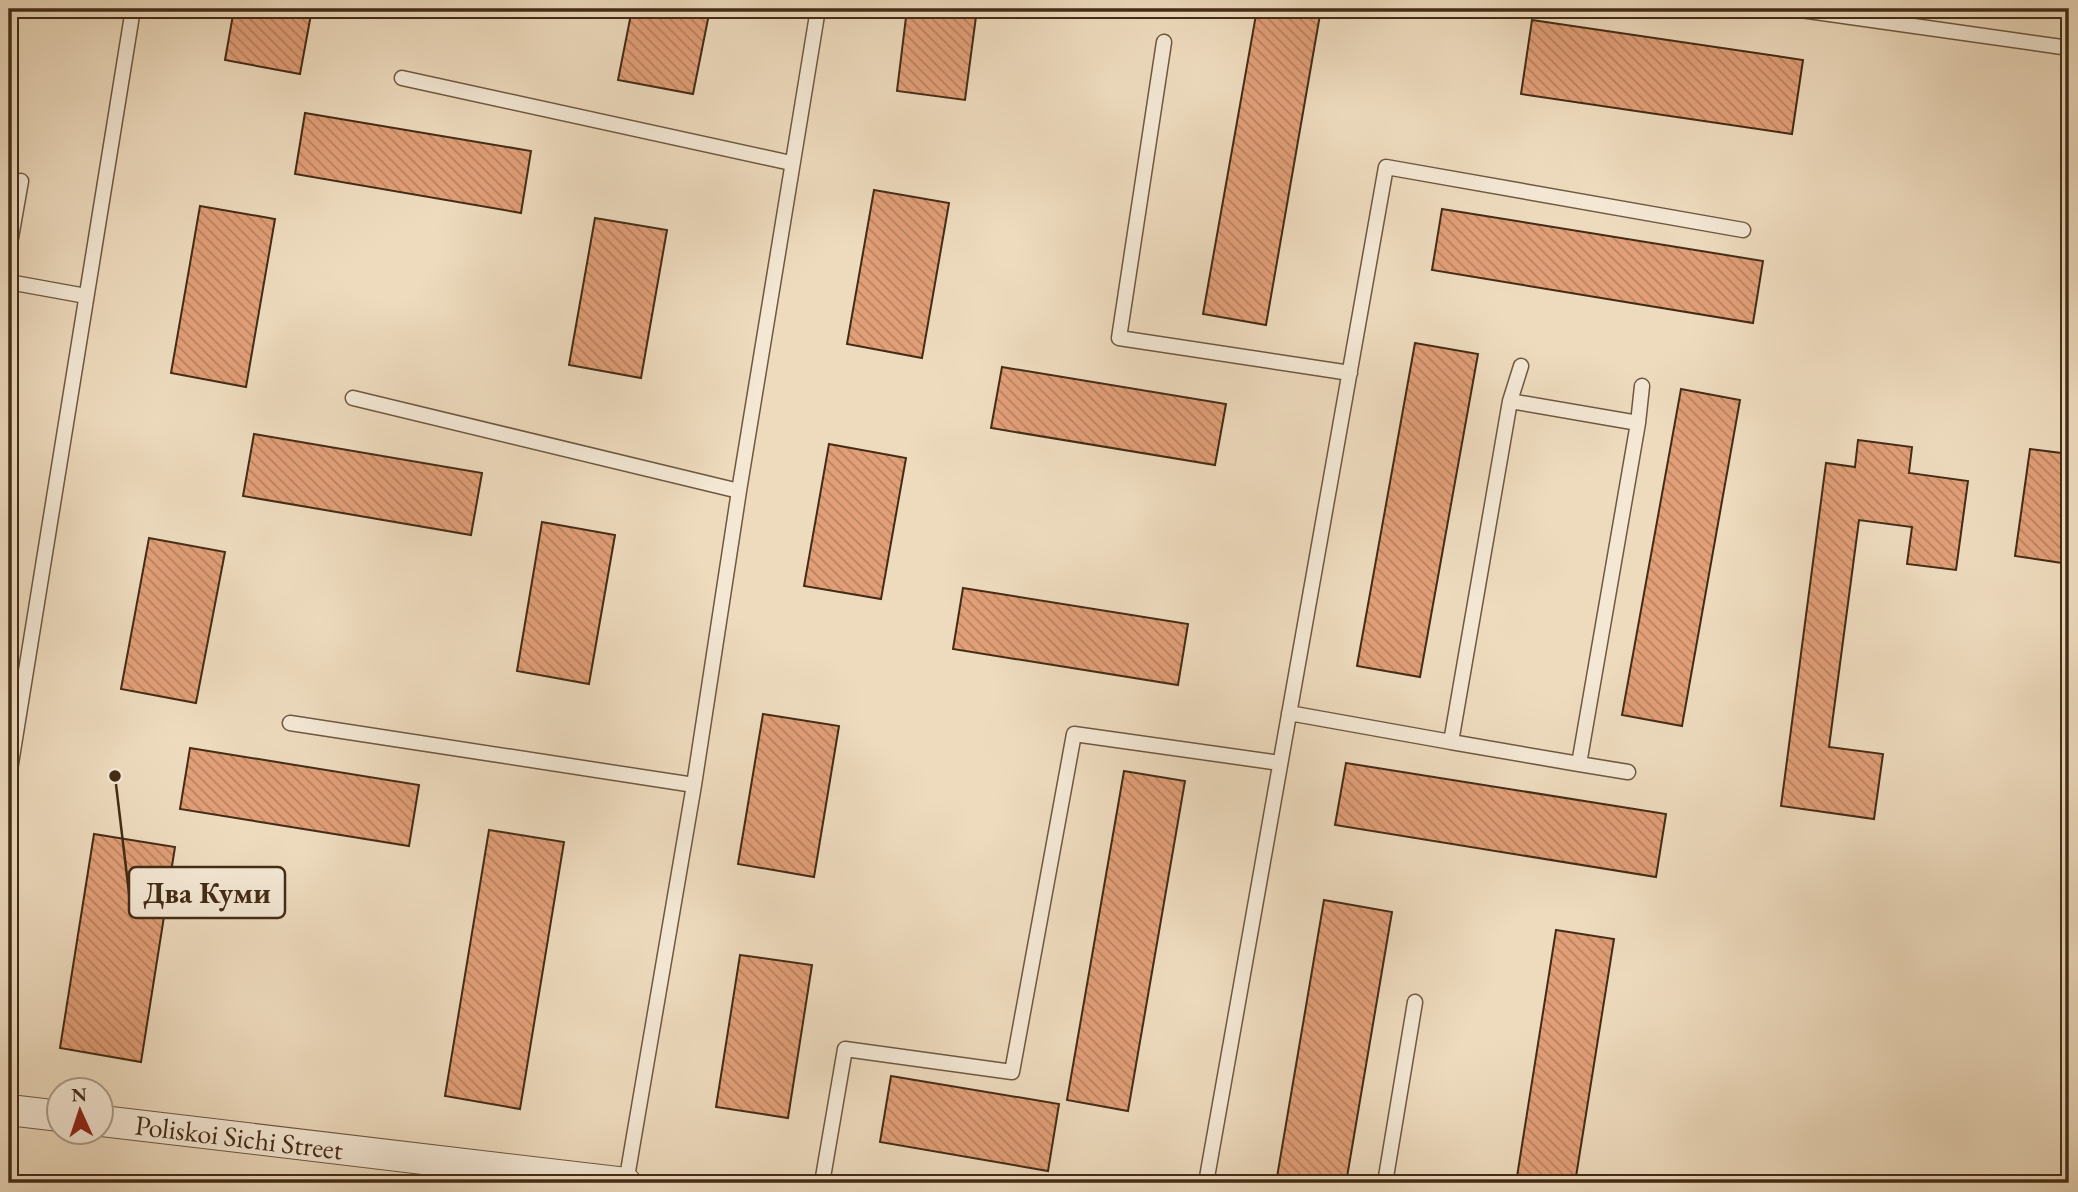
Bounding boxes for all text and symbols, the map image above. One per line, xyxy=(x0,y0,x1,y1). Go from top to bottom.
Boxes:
callout: Два Куми xyxy=(129,867,285,918)
text: Два Куми xyxy=(143,873,271,912)
north arrow xyxy=(46,1076,116,1146)
text: N xyxy=(71,1082,88,1107)
street label: Poliskoi Sichi Street xyxy=(133,1106,345,1168)

